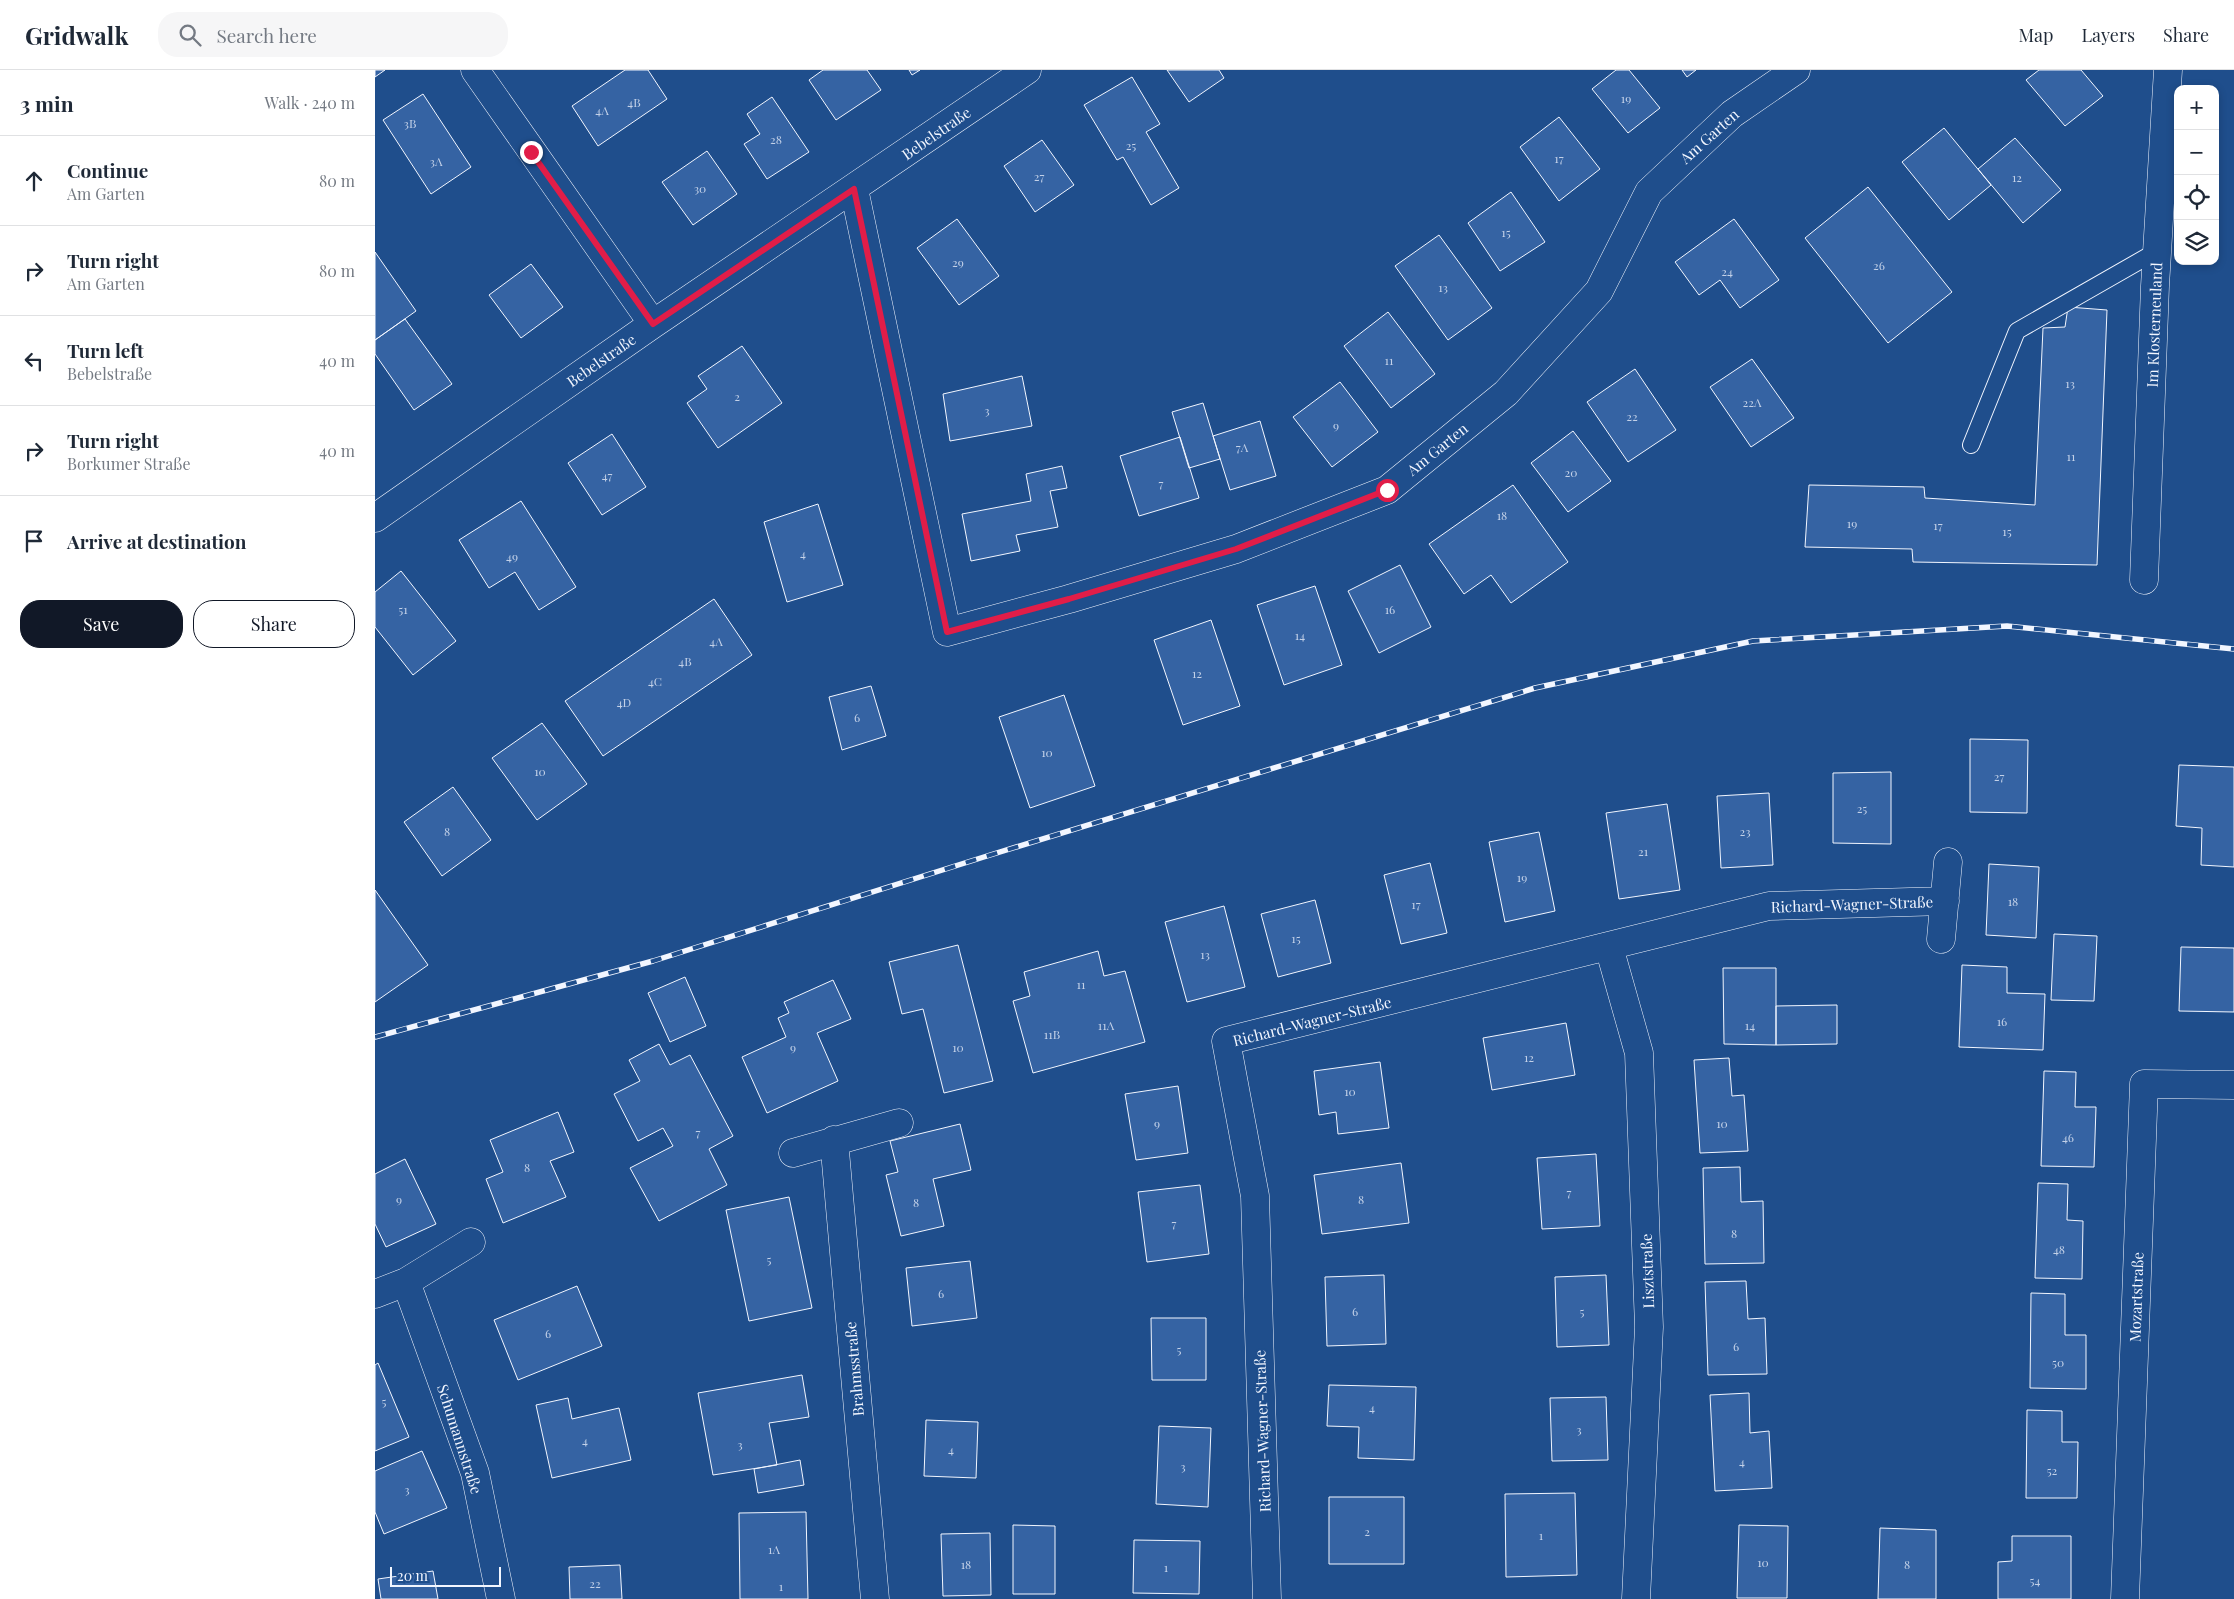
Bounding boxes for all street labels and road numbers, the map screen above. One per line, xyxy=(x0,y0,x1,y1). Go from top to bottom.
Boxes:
street label: Bebelstraße xyxy=(898,102,974,164)
street label: Am Garten xyxy=(1674,104,1743,169)
street label: Im Klosterneuland xyxy=(2142,262,2166,388)
street label: Bebelstraße xyxy=(563,329,639,391)
street label: Am Garten xyxy=(1402,418,1472,480)
street label: Richard-Wagner-Straße xyxy=(1770,891,1934,917)
street label: Richard-Wagner-Straße xyxy=(1231,992,1393,1050)
street label: Lisztstraße xyxy=(1636,1233,1658,1309)
street label: Mozartstraße xyxy=(2124,1252,2148,1342)
street label: Brahmsstraße xyxy=(840,1321,868,1417)
street label: Richard-Wagner-Straße xyxy=(1249,1349,1275,1513)
street label: Schumannstraße xyxy=(433,1382,487,1496)

